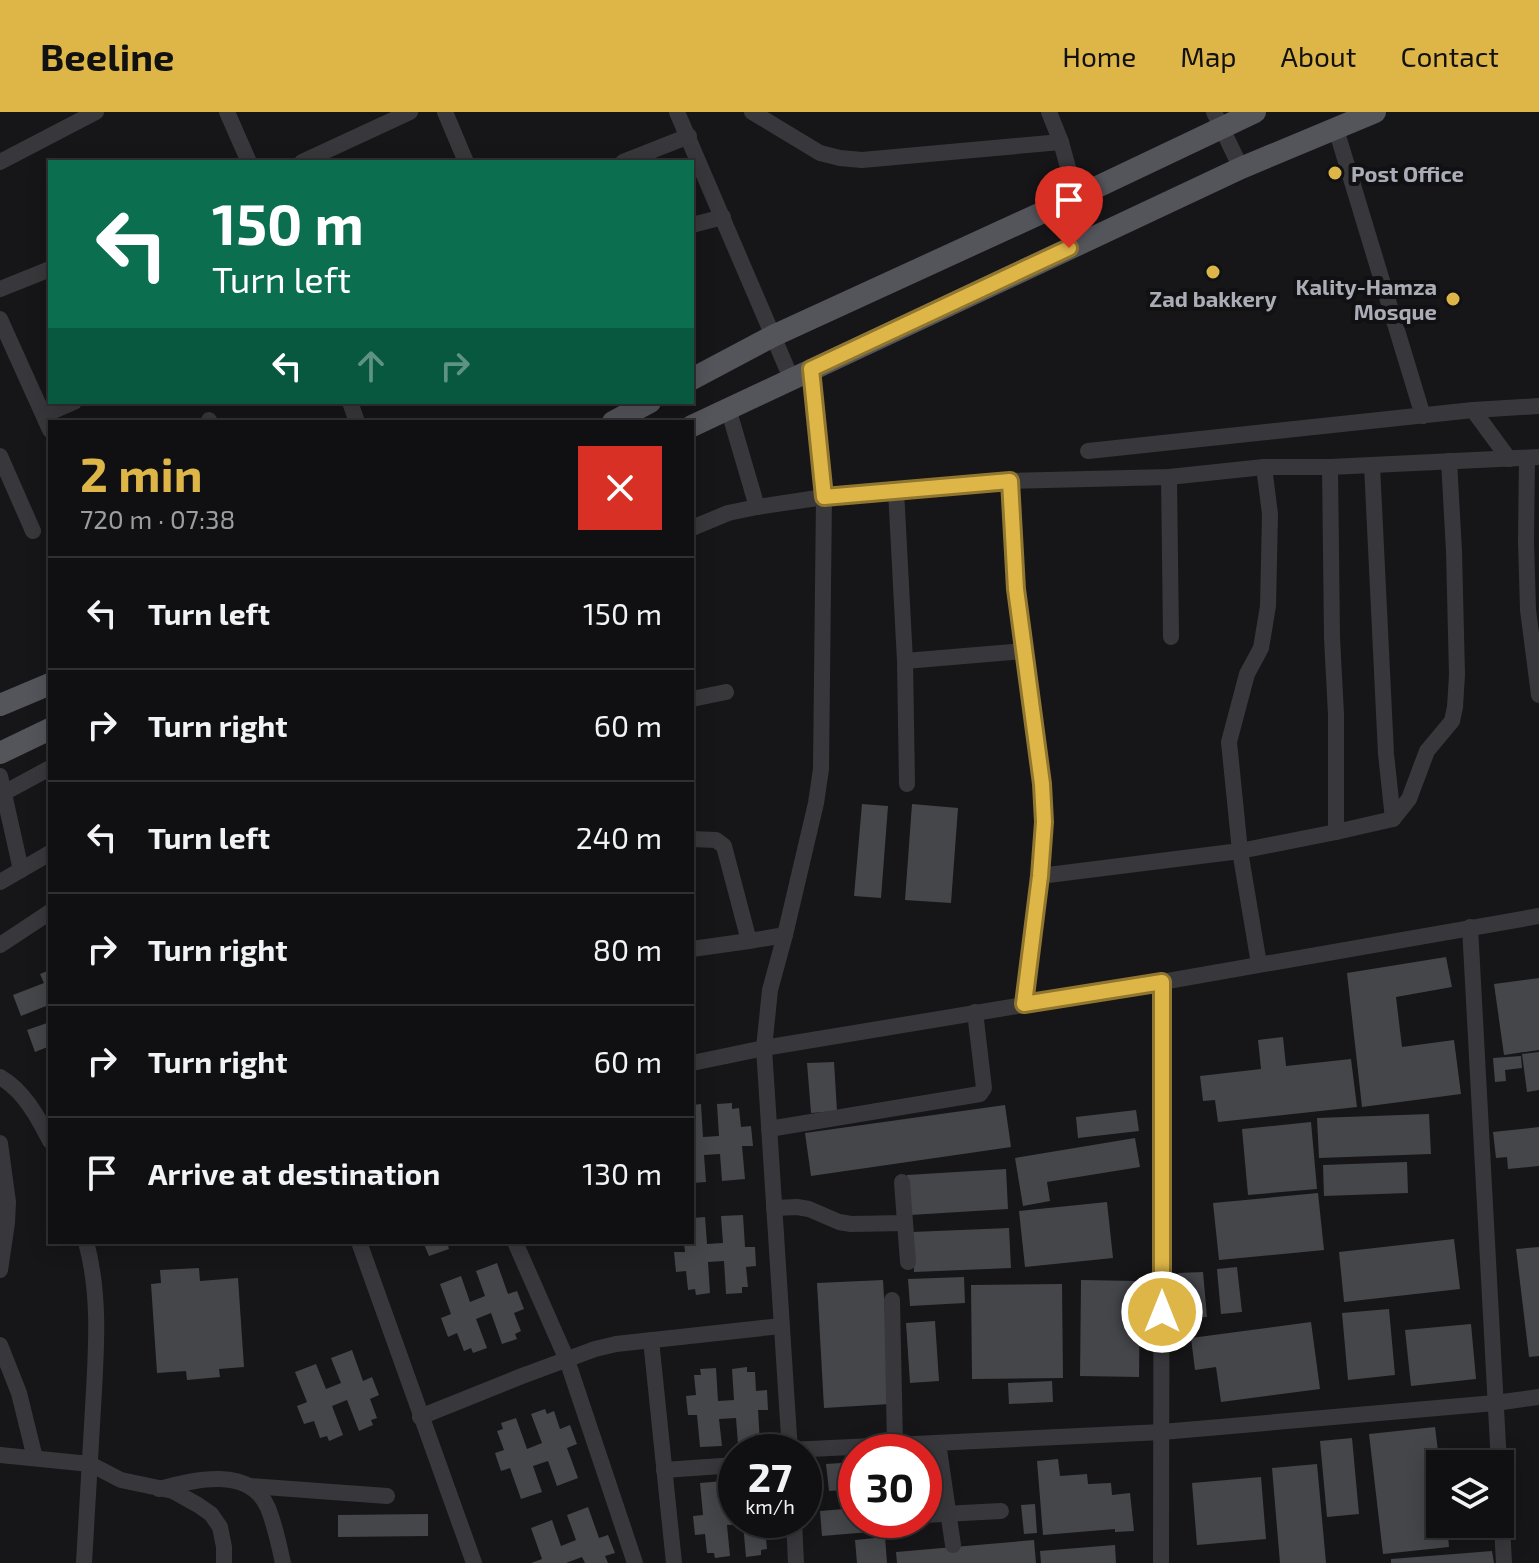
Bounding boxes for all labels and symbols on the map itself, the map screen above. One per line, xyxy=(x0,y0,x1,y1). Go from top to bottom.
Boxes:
place label: Post Office xyxy=(1351,160,1464,186)
marker: Post Office xyxy=(1326,164,1344,182)
pin xyxy=(1035,166,1103,248)
marker: Zad bakkery xyxy=(1204,263,1222,281)
place label: Kality-Hamza Mosque xyxy=(1296,273,1437,324)
place label: Zad bakkery xyxy=(1149,285,1277,312)
marker: Kality-Hamza Mosque xyxy=(1444,290,1462,308)
position arrow xyxy=(1120,1270,1204,1354)
speed limit sign: 30 xyxy=(838,1434,942,1538)

